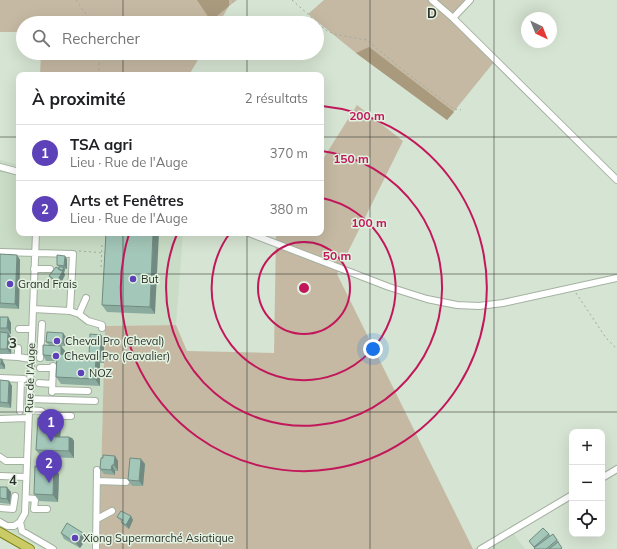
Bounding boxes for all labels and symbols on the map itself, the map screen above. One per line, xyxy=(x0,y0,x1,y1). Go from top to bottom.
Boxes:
text: D xyxy=(427,5,437,21)
north arrow xyxy=(521,12,557,48)
text: 200 m xyxy=(349,108,385,123)
text: 150 m xyxy=(333,151,369,166)
text: 100 m xyxy=(351,215,387,230)
text: 50 m xyxy=(323,248,351,263)
place label: But xyxy=(141,272,159,286)
marker: But xyxy=(128,274,138,284)
place label: Grand Frais xyxy=(18,277,77,291)
marker: Grand Frais xyxy=(5,279,15,289)
centre of rings xyxy=(297,281,311,295)
place label: Cheval Pro (Cheval) xyxy=(65,334,165,348)
text: 3 xyxy=(9,335,17,351)
marker: Cheval Pro (Cheval) xyxy=(52,336,62,346)
your location xyxy=(363,339,383,359)
street label: Rue de l'Auge xyxy=(22,343,38,413)
place label: Cheval Pro (Cavalier) xyxy=(64,349,170,363)
marker: Cheval Pro (Cavalier) xyxy=(51,351,61,361)
place label: NOZ xyxy=(89,366,113,380)
marker: NOZ xyxy=(76,368,86,378)
pin: 1 xyxy=(38,409,64,442)
pin: 2 xyxy=(36,450,62,483)
text: 4 xyxy=(9,472,17,488)
place label: Xiong Supermarché Asiatique xyxy=(83,531,234,545)
marker: Xiong Supermarché Asiatique xyxy=(70,533,80,543)

